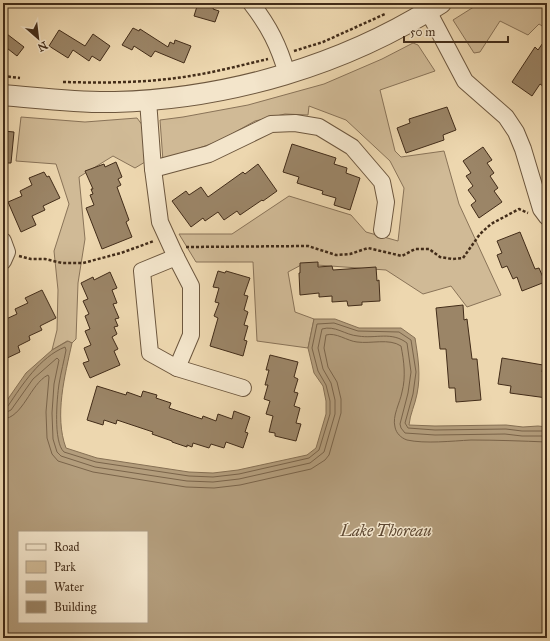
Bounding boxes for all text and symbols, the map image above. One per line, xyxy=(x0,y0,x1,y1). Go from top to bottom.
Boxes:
north arrow xyxy=(18,18,58,58)
scale bar xyxy=(404,18,508,44)
text: 50 m xyxy=(410,25,435,39)
text: N xyxy=(35,38,50,55)
water label: Lake Thoreau xyxy=(339,521,432,540)
legend xyxy=(18,531,148,623)
text: Road xyxy=(54,540,80,554)
text: Park xyxy=(54,560,76,574)
text: Water xyxy=(54,580,84,594)
text: Building xyxy=(54,600,97,615)

